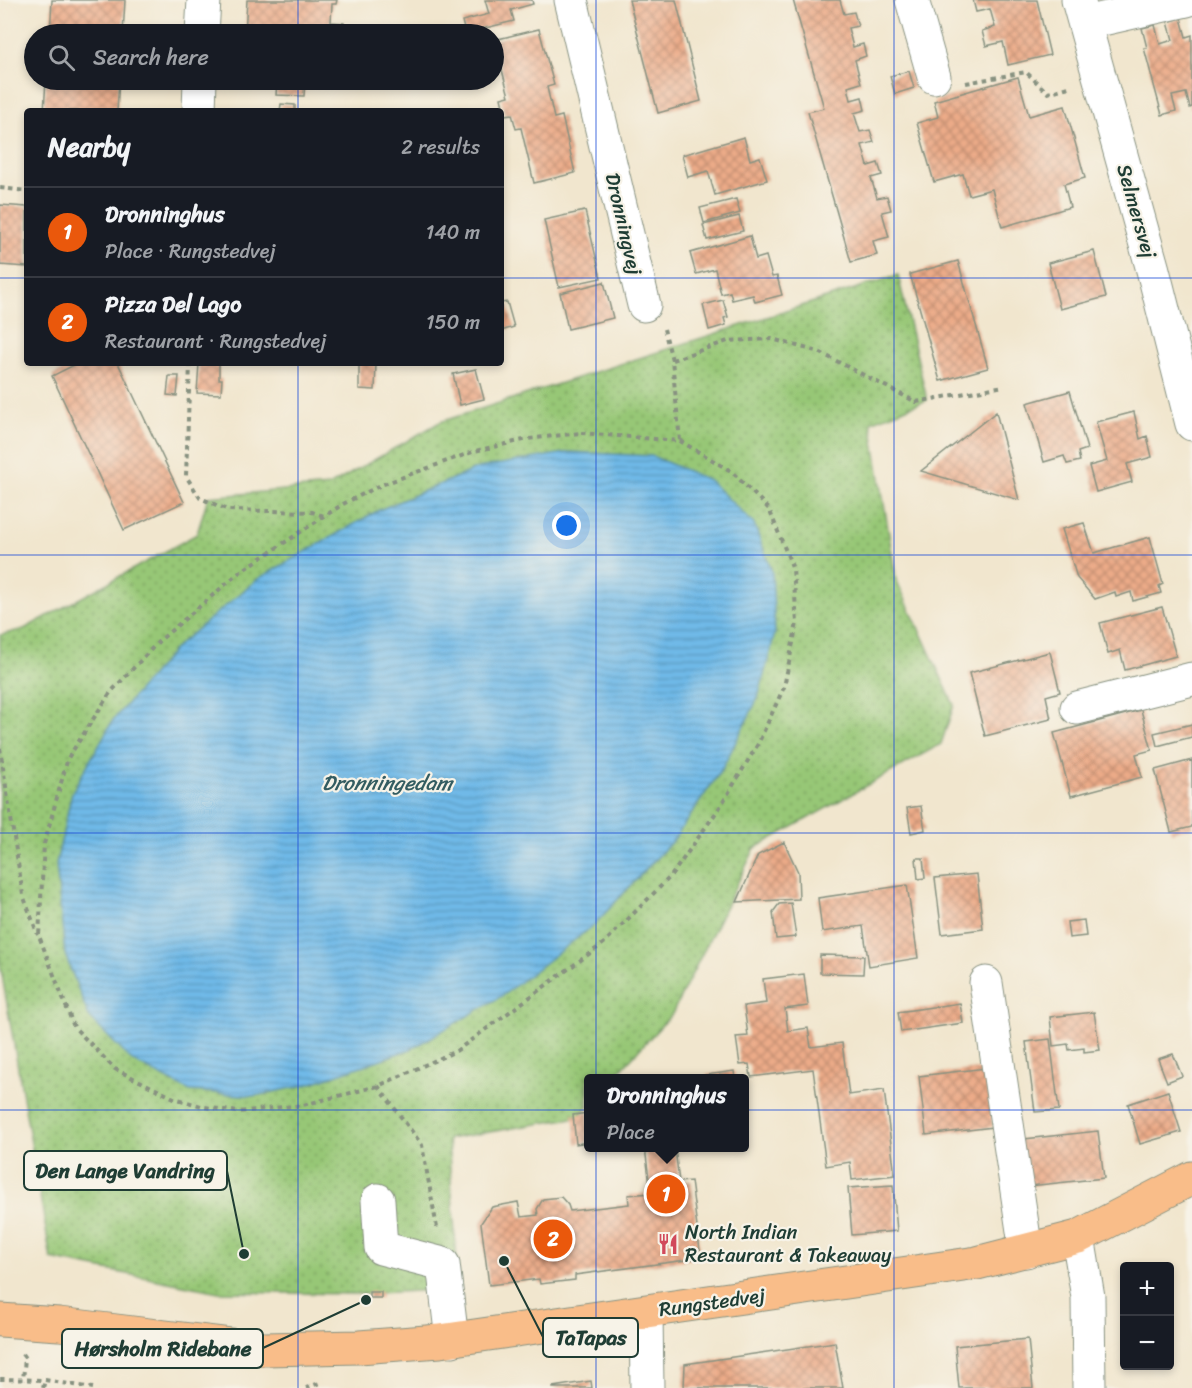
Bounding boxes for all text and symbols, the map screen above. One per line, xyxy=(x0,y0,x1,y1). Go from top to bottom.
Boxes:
search box xyxy=(24,24,504,90)
text: Search here xyxy=(93,38,209,77)
icon: search xyxy=(45,41,78,74)
text: Nearby xyxy=(48,124,130,170)
text: 2 results xyxy=(401,130,480,165)
street label: Selmersvej xyxy=(1106,160,1167,263)
street label: Dronningvej xyxy=(595,170,652,279)
text: Dronninghus xyxy=(105,195,225,234)
text: 1 xyxy=(63,215,72,250)
text: 140 m xyxy=(426,215,480,250)
text: Place · Rungstedvej xyxy=(105,234,276,269)
text: Pizza Del Lago xyxy=(105,285,241,324)
text: 2 xyxy=(62,305,73,340)
text: 150 m xyxy=(426,305,480,340)
text: Restaurant · Rungstedvej xyxy=(105,324,327,359)
your location xyxy=(552,511,581,540)
water label: Dronningedam xyxy=(322,764,454,802)
popup xyxy=(584,1074,749,1152)
text: Dronninghus xyxy=(607,1076,726,1115)
text: Place xyxy=(607,1115,655,1150)
callout: Den Lange Vandring xyxy=(24,1151,227,1190)
text: Den Lange Vandring xyxy=(35,1152,215,1190)
pin: 1 xyxy=(646,1172,686,1216)
place label: North Indian Restaurant & Takeaway xyxy=(685,1215,892,1273)
pin: 2 xyxy=(534,1216,572,1262)
restaurant icon: North Indian Restaurant & Takeaway xyxy=(656,1232,680,1256)
map controls xyxy=(1120,1262,1174,1370)
button: + xyxy=(1120,1262,1174,1316)
street label: Rungstedvej xyxy=(657,1278,768,1327)
button: − xyxy=(1120,1316,1174,1370)
callout: TaTapas xyxy=(543,1318,638,1357)
text: TaTapas xyxy=(555,1319,627,1357)
callout: Hørsholm Ridebane xyxy=(62,1329,263,1368)
text: Hørsholm Ridebane xyxy=(74,1330,252,1368)

